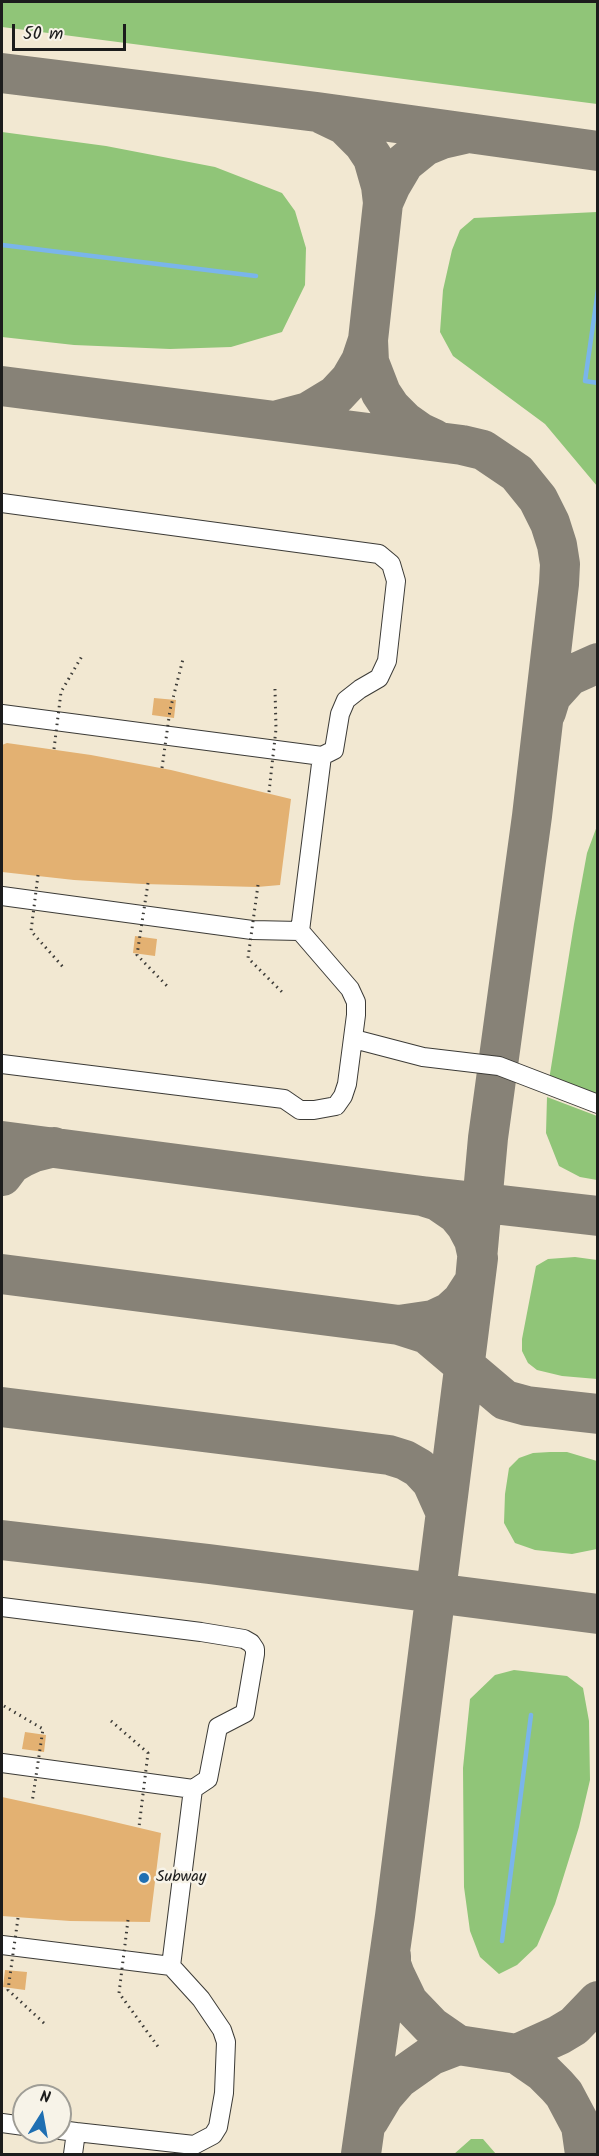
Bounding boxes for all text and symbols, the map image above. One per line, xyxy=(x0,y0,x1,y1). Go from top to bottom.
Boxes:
scale bar xyxy=(15,12,129,50)
text: 50 m xyxy=(23,20,63,49)
place label: Subway xyxy=(156,1868,206,1888)
marker: Subway xyxy=(137,1871,151,1885)
north arrow xyxy=(12,2084,72,2144)
text: N xyxy=(38,2085,52,2111)

